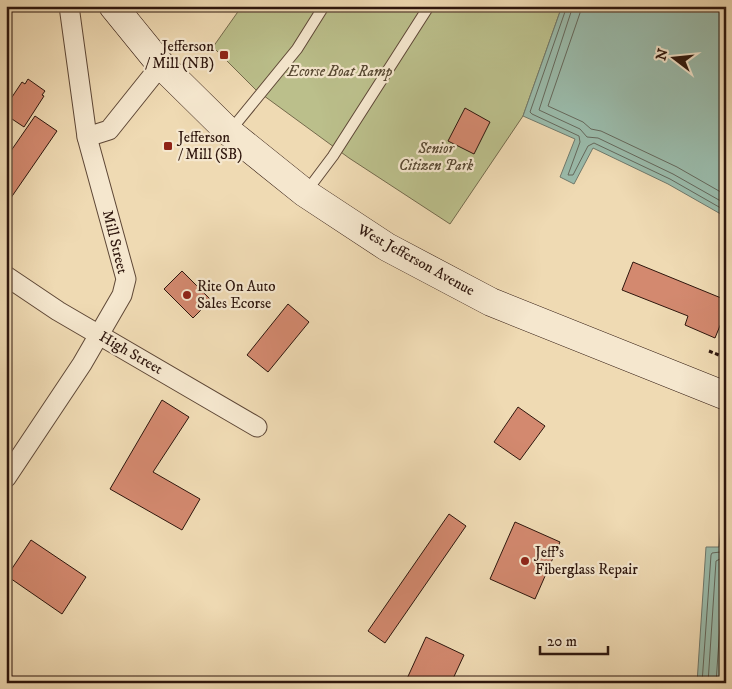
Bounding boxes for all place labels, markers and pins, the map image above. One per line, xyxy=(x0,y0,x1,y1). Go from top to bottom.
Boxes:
place label: Jefferson / Mill (NB) xyxy=(145,37,214,73)
marker: Jefferson / Mill (NB) xyxy=(218,49,230,61)
place label: Jefferson / Mill (SB) xyxy=(176,128,242,164)
marker: Jefferson / Mill (SB) xyxy=(162,140,174,152)
place label: Rite On Auto Sales Ecorse xyxy=(197,277,276,313)
marker: Rite On Auto Sales Ecorse xyxy=(181,289,193,301)
place label: Jeff's Fiberglass Repair xyxy=(533,543,638,579)
marker: Jeff's Fiberglass Repair xyxy=(519,555,531,567)

